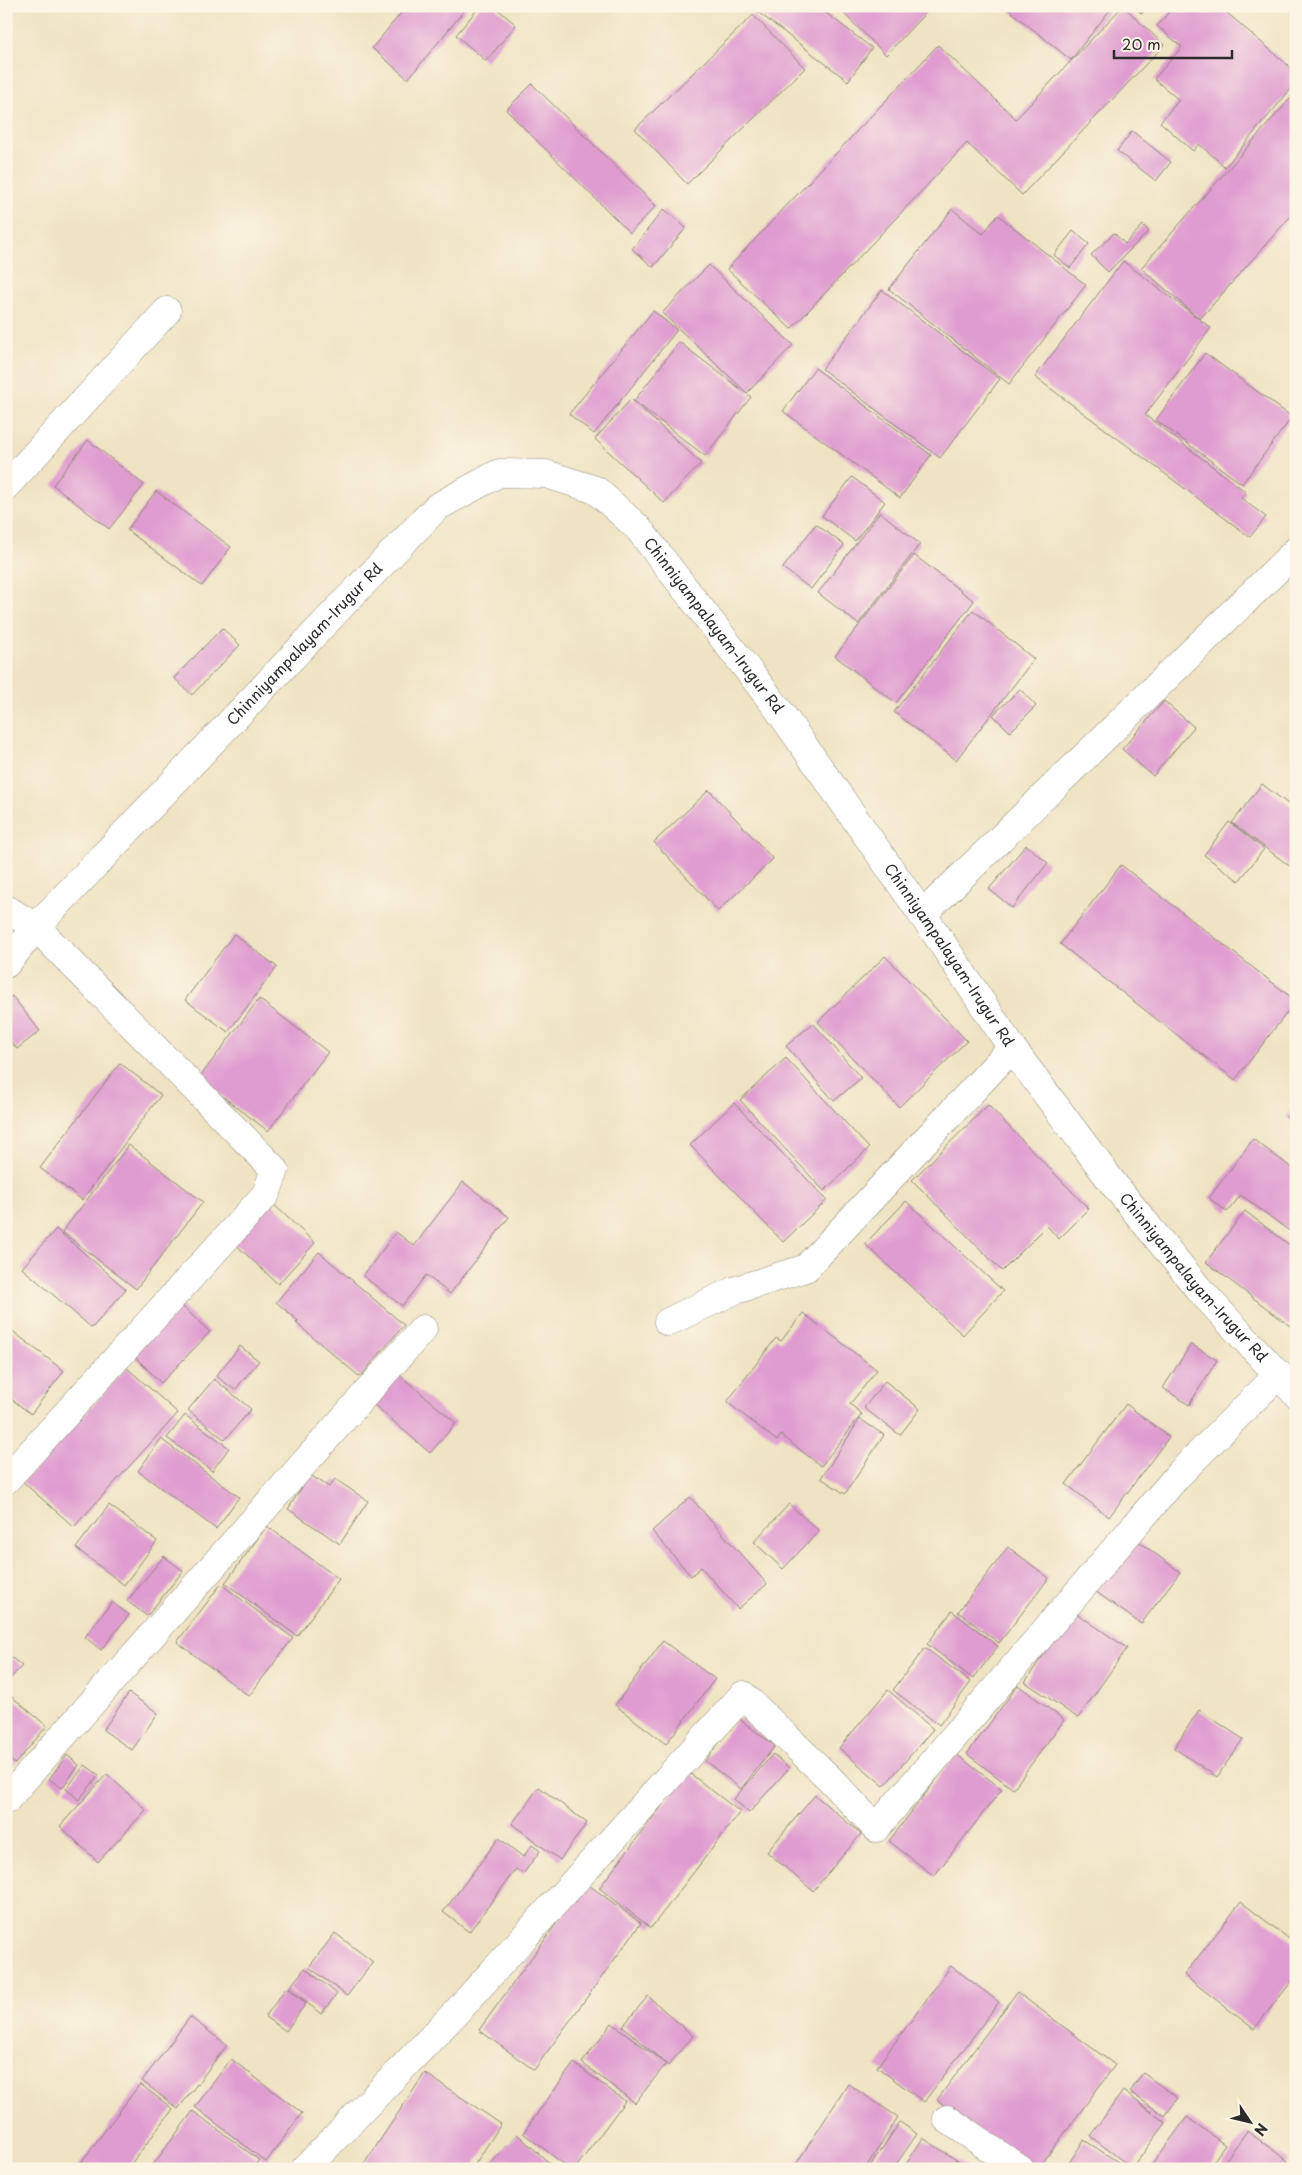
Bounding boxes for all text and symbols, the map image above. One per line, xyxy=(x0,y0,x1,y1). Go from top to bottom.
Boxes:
scale bar xyxy=(1114,28,1232,60)
text: 20 m xyxy=(1122,32,1161,55)
street label: Chinniyampalayam-Irugur Rd xyxy=(639,532,790,718)
street label: Chinniyampalayam-Irugur Rd xyxy=(220,557,387,730)
street label: Chinniyampalayam-Irugur Rd xyxy=(880,858,1021,1051)
street label: Chinniyampalayam-Irugur Rd xyxy=(1115,1187,1274,1366)
north arrow xyxy=(1224,2098,1274,2148)
text: N xyxy=(1249,2119,1273,2140)

